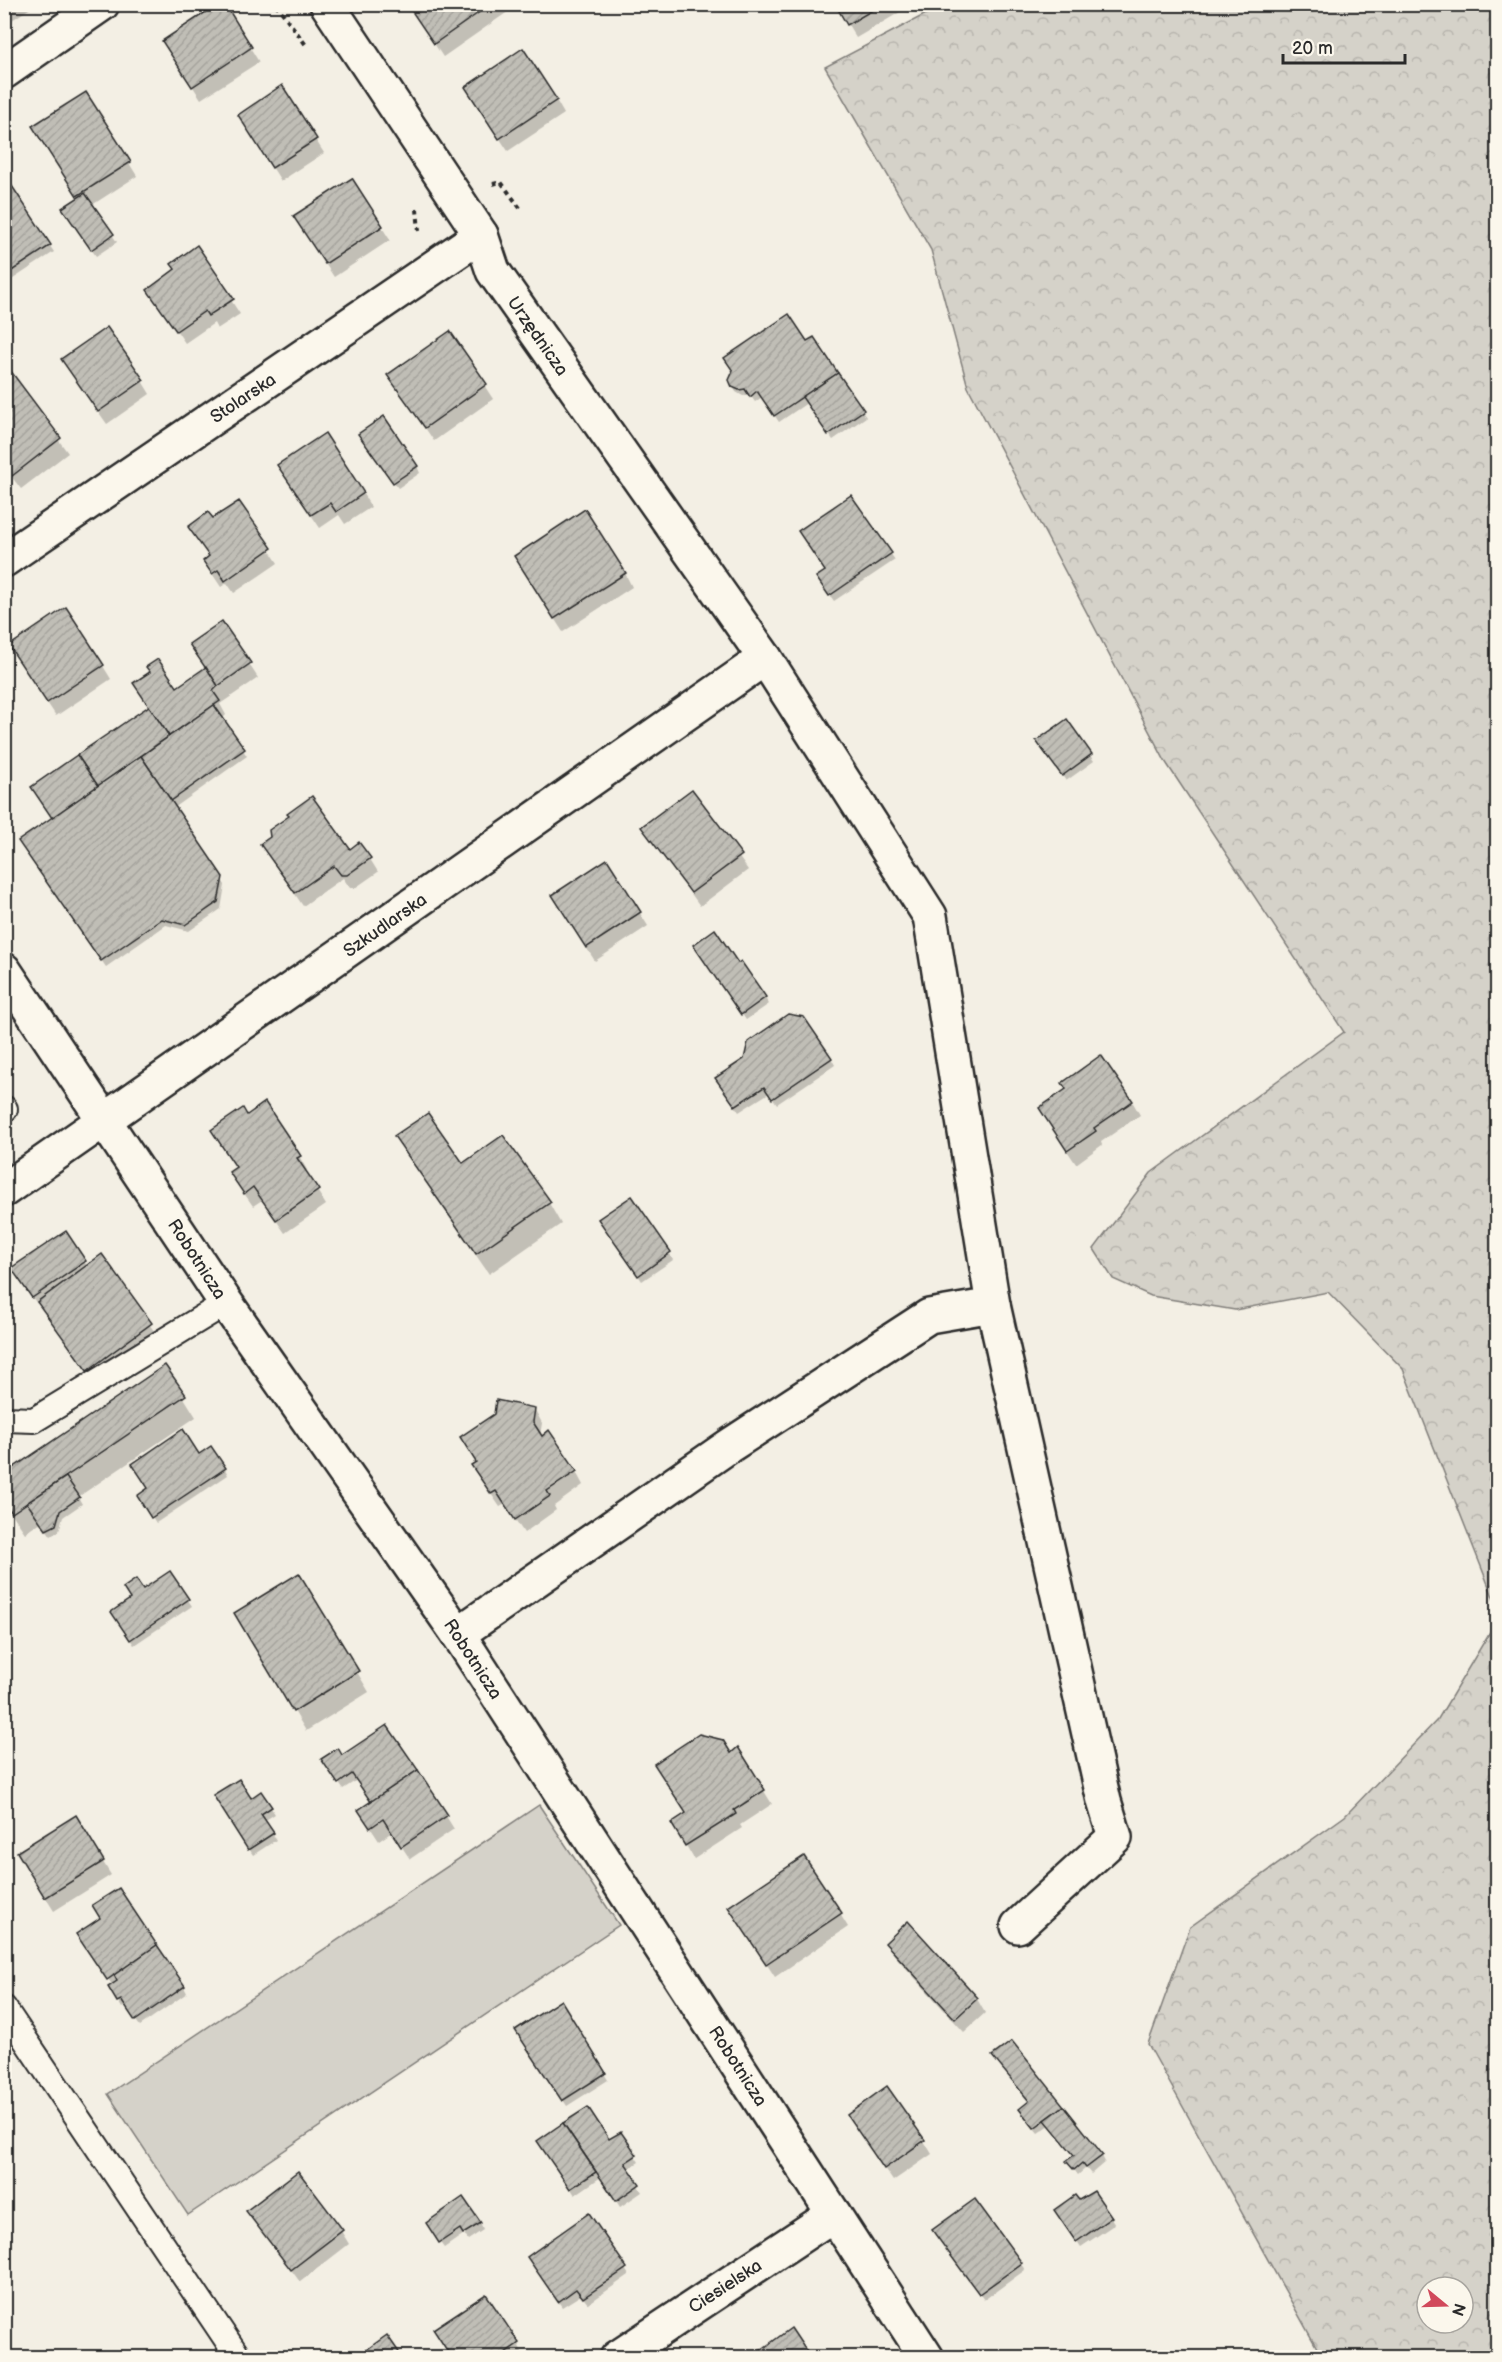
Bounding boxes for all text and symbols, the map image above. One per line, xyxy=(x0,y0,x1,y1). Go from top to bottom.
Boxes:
scale bar xyxy=(1283,27,1404,65)
text: 20 m xyxy=(1292,38,1333,59)
street label: Urzędnicza xyxy=(503,293,573,380)
street label: Stolarska xyxy=(207,369,280,428)
street label: Szkudlarska xyxy=(340,889,431,962)
street label: Robotnicza xyxy=(163,1215,230,1303)
street label: Robotnicza xyxy=(439,1615,506,1703)
street label: Robotnicza xyxy=(704,2022,771,2110)
street label: Ciesielska xyxy=(685,2255,766,2318)
north arrow xyxy=(1415,2275,1475,2335)
text: N xyxy=(1447,2301,1469,2318)

